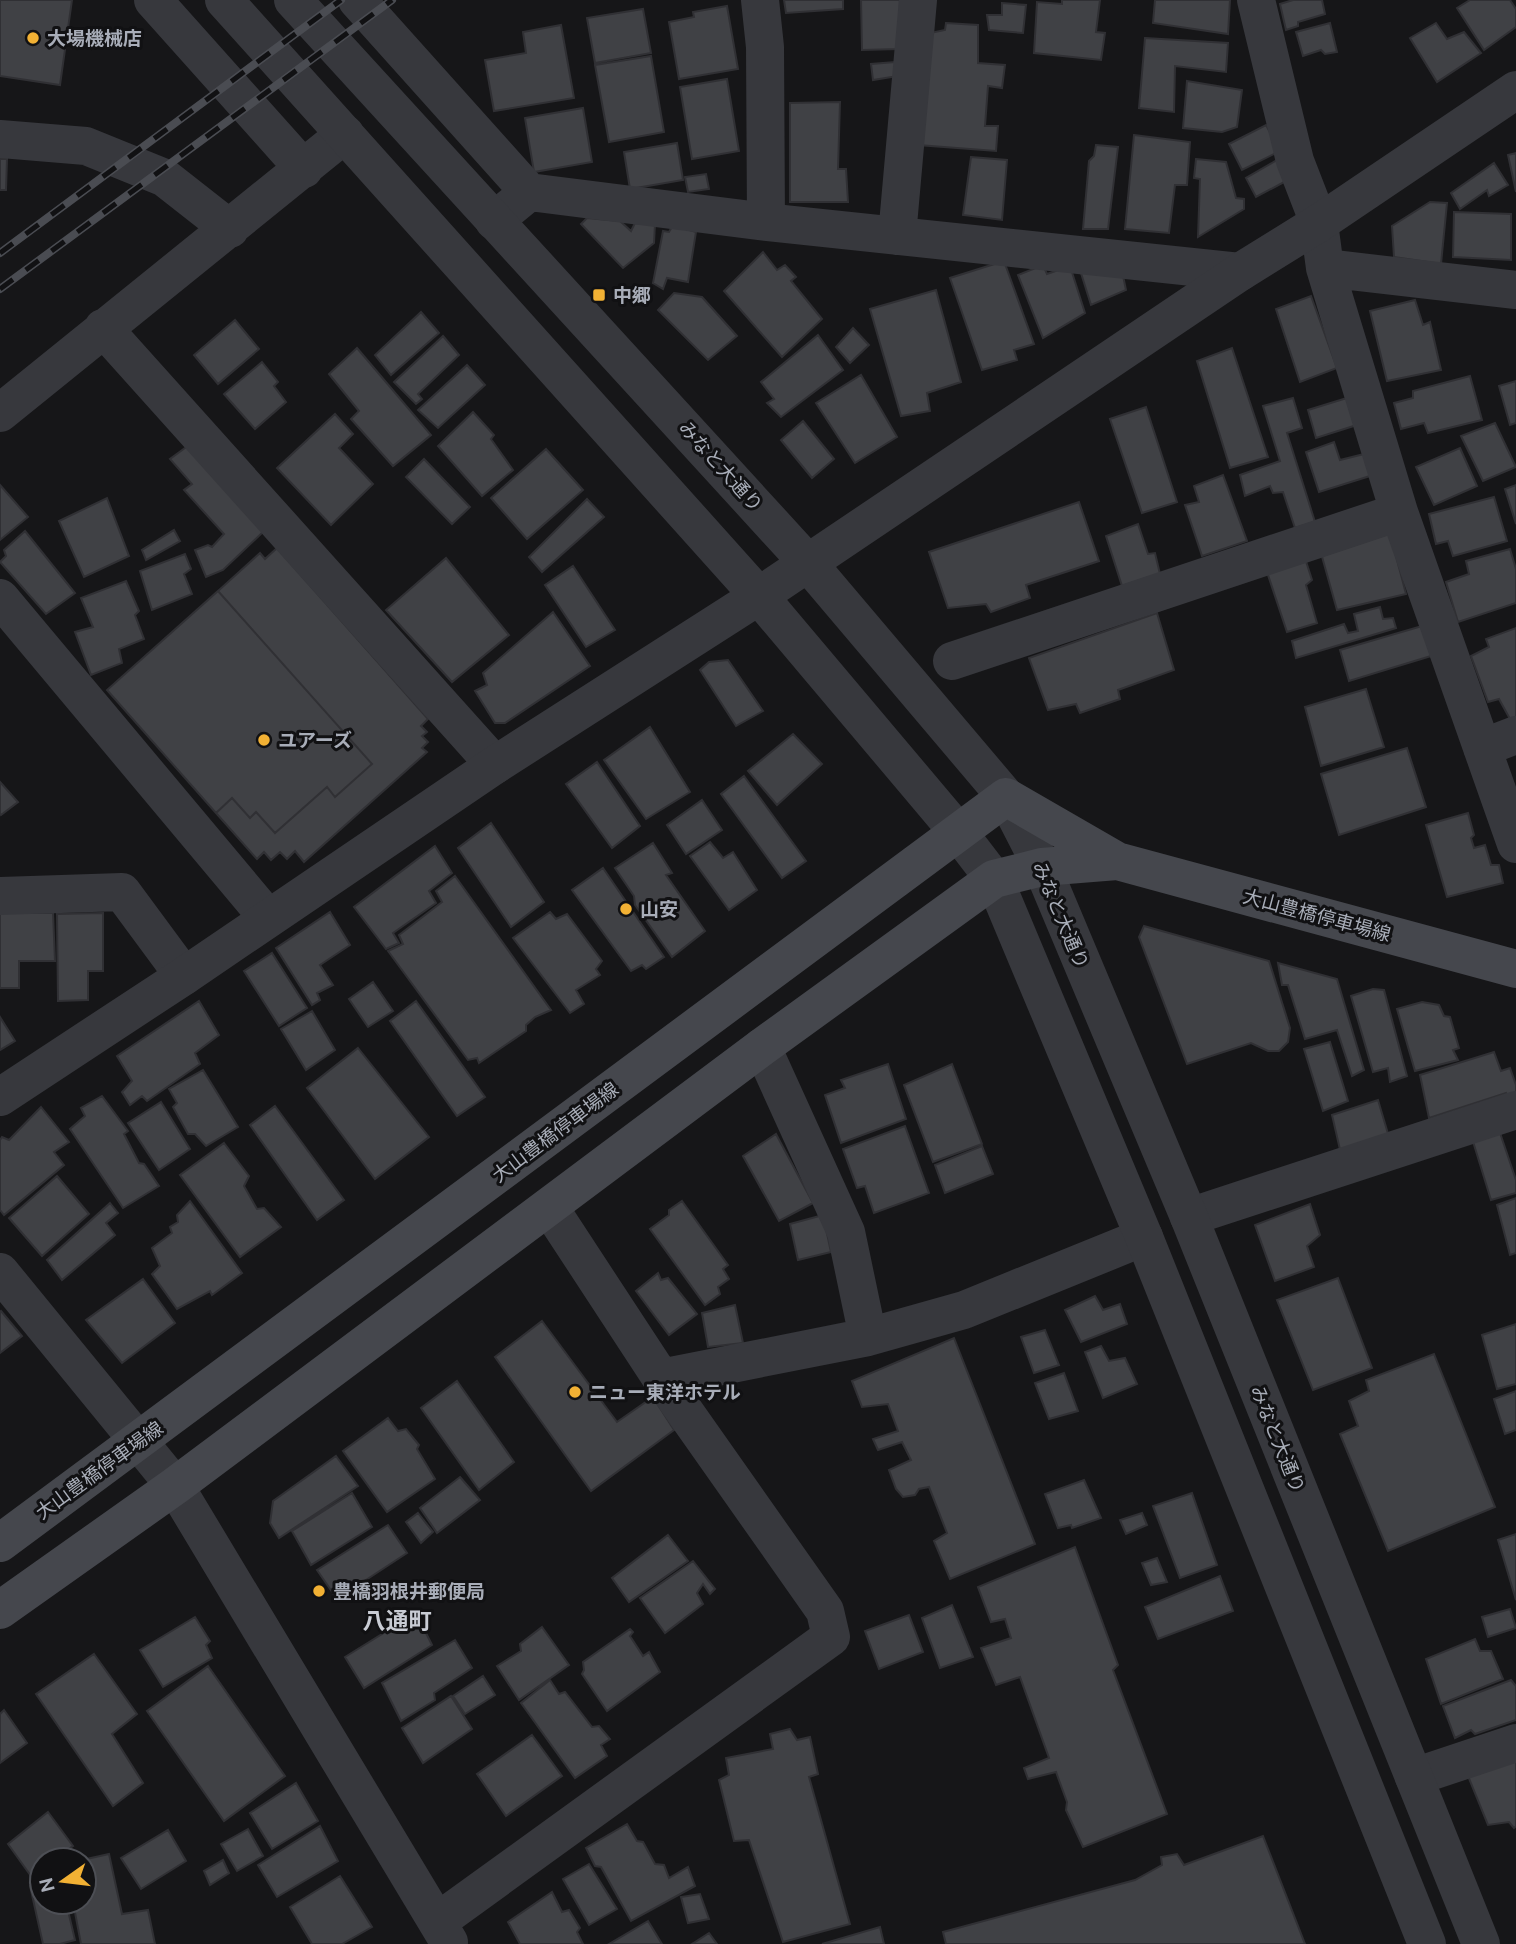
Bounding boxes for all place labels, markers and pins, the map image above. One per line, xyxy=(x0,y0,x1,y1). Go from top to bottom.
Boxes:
place label: 大場機械店 xyxy=(47,27,142,49)
marker: 大場機械店 xyxy=(25,30,41,46)
place label: 中郷 xyxy=(613,284,651,306)
marker: 中郷 xyxy=(591,287,607,303)
place label: ユアーズ xyxy=(278,729,352,751)
marker: ユアーズ xyxy=(256,732,272,748)
place label: 山安 xyxy=(640,898,678,920)
marker: 山安 xyxy=(618,901,634,917)
place label: ニュー東洋ホテル xyxy=(589,1381,741,1403)
marker: ニュー東洋ホテル xyxy=(567,1384,583,1400)
place label: 豊橋羽根井郵便局 xyxy=(333,1580,485,1602)
marker: 豊橋羽根井郵便局 xyxy=(311,1583,327,1599)

